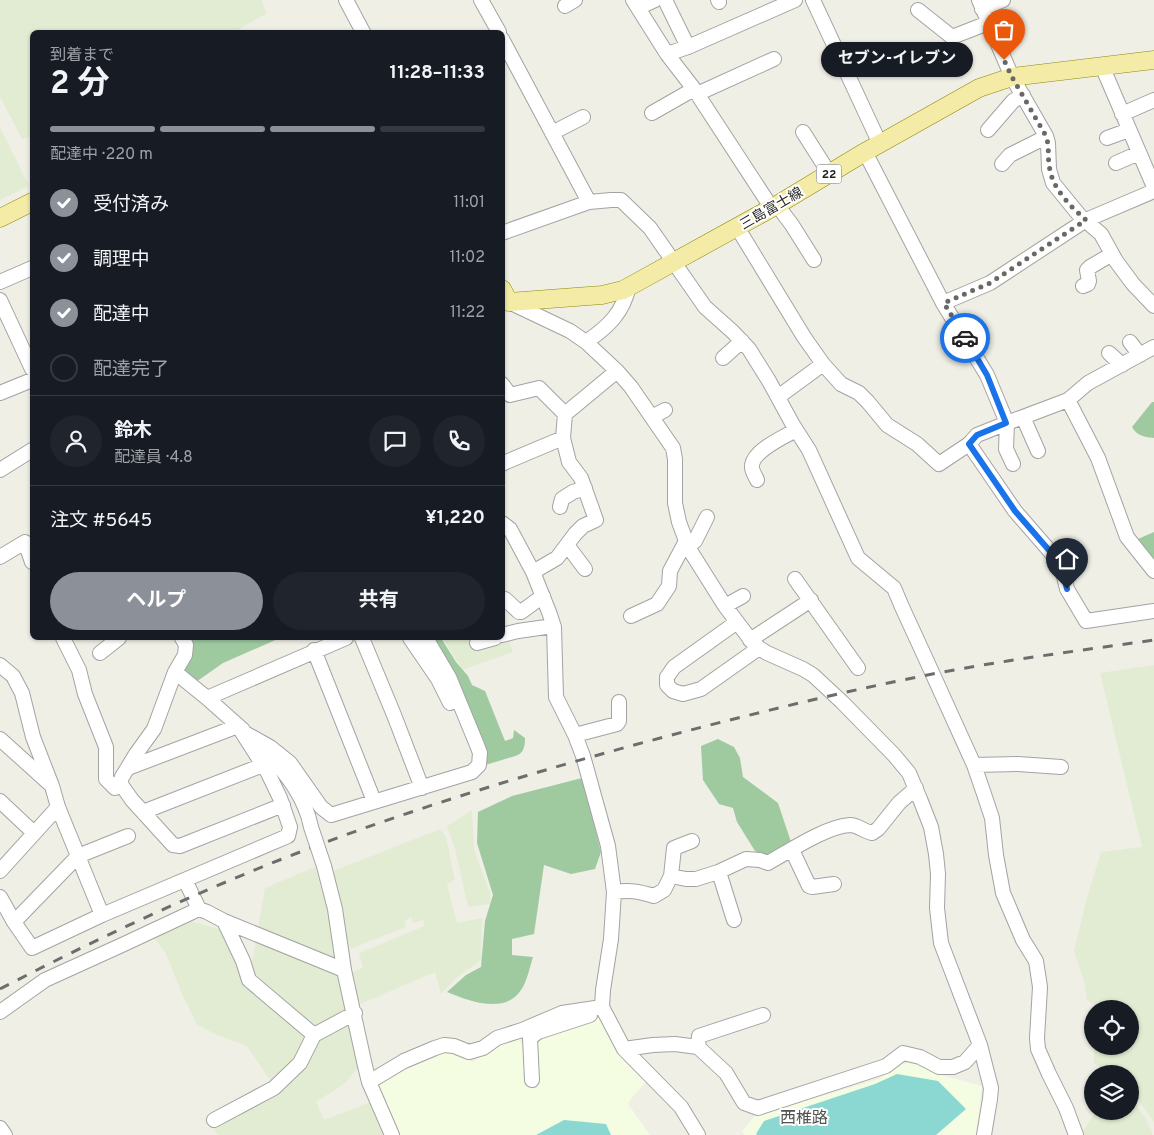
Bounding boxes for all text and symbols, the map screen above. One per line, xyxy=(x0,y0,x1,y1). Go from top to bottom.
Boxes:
pin xyxy=(983,9,1025,60)
icon: bag xyxy=(990,16,1018,44)
callout: セブン-イレブン xyxy=(822,42,974,78)
text: 到着まで xyxy=(50,46,114,66)
text: セブン-イレブン xyxy=(838,49,956,69)
text: 11:28–11:33 xyxy=(390,61,485,85)
text: 2 分 xyxy=(50,65,110,105)
text: 配達中 · 220 m xyxy=(50,145,153,165)
road number: 22 xyxy=(816,164,842,183)
street label: 三島富士線 xyxy=(737,184,806,234)
icon: check xyxy=(50,189,78,217)
text: 受付済み xyxy=(93,193,169,217)
text: 11:01 xyxy=(453,193,485,213)
icon: check xyxy=(50,244,78,272)
text: 調理中 xyxy=(93,248,150,272)
text: 11:02 xyxy=(449,248,485,268)
icon: check xyxy=(50,299,78,327)
text: 配達中 xyxy=(93,303,150,327)
text: 11:22 xyxy=(450,303,485,323)
courier xyxy=(940,313,990,363)
icon: car xyxy=(951,324,979,352)
text: 配達完了 xyxy=(93,358,169,382)
button: person xyxy=(50,415,102,467)
button: chat xyxy=(369,415,421,467)
button: phone xyxy=(433,415,485,467)
text: 鈴木 xyxy=(114,419,152,443)
text: 配達員 · 4.8 xyxy=(114,448,193,468)
text: ¥1,220 xyxy=(425,506,485,530)
text: 注文 #5645 xyxy=(50,509,152,533)
pin xyxy=(1046,538,1088,589)
icon: home xyxy=(1053,545,1081,573)
button: ヘルプ xyxy=(50,572,263,630)
button: 共有 xyxy=(273,572,485,630)
map controls xyxy=(1084,1000,1139,1120)
button: locate xyxy=(1084,1000,1139,1055)
button: layers xyxy=(1084,1065,1139,1120)
district label: 西椎路 xyxy=(780,1109,828,1129)

